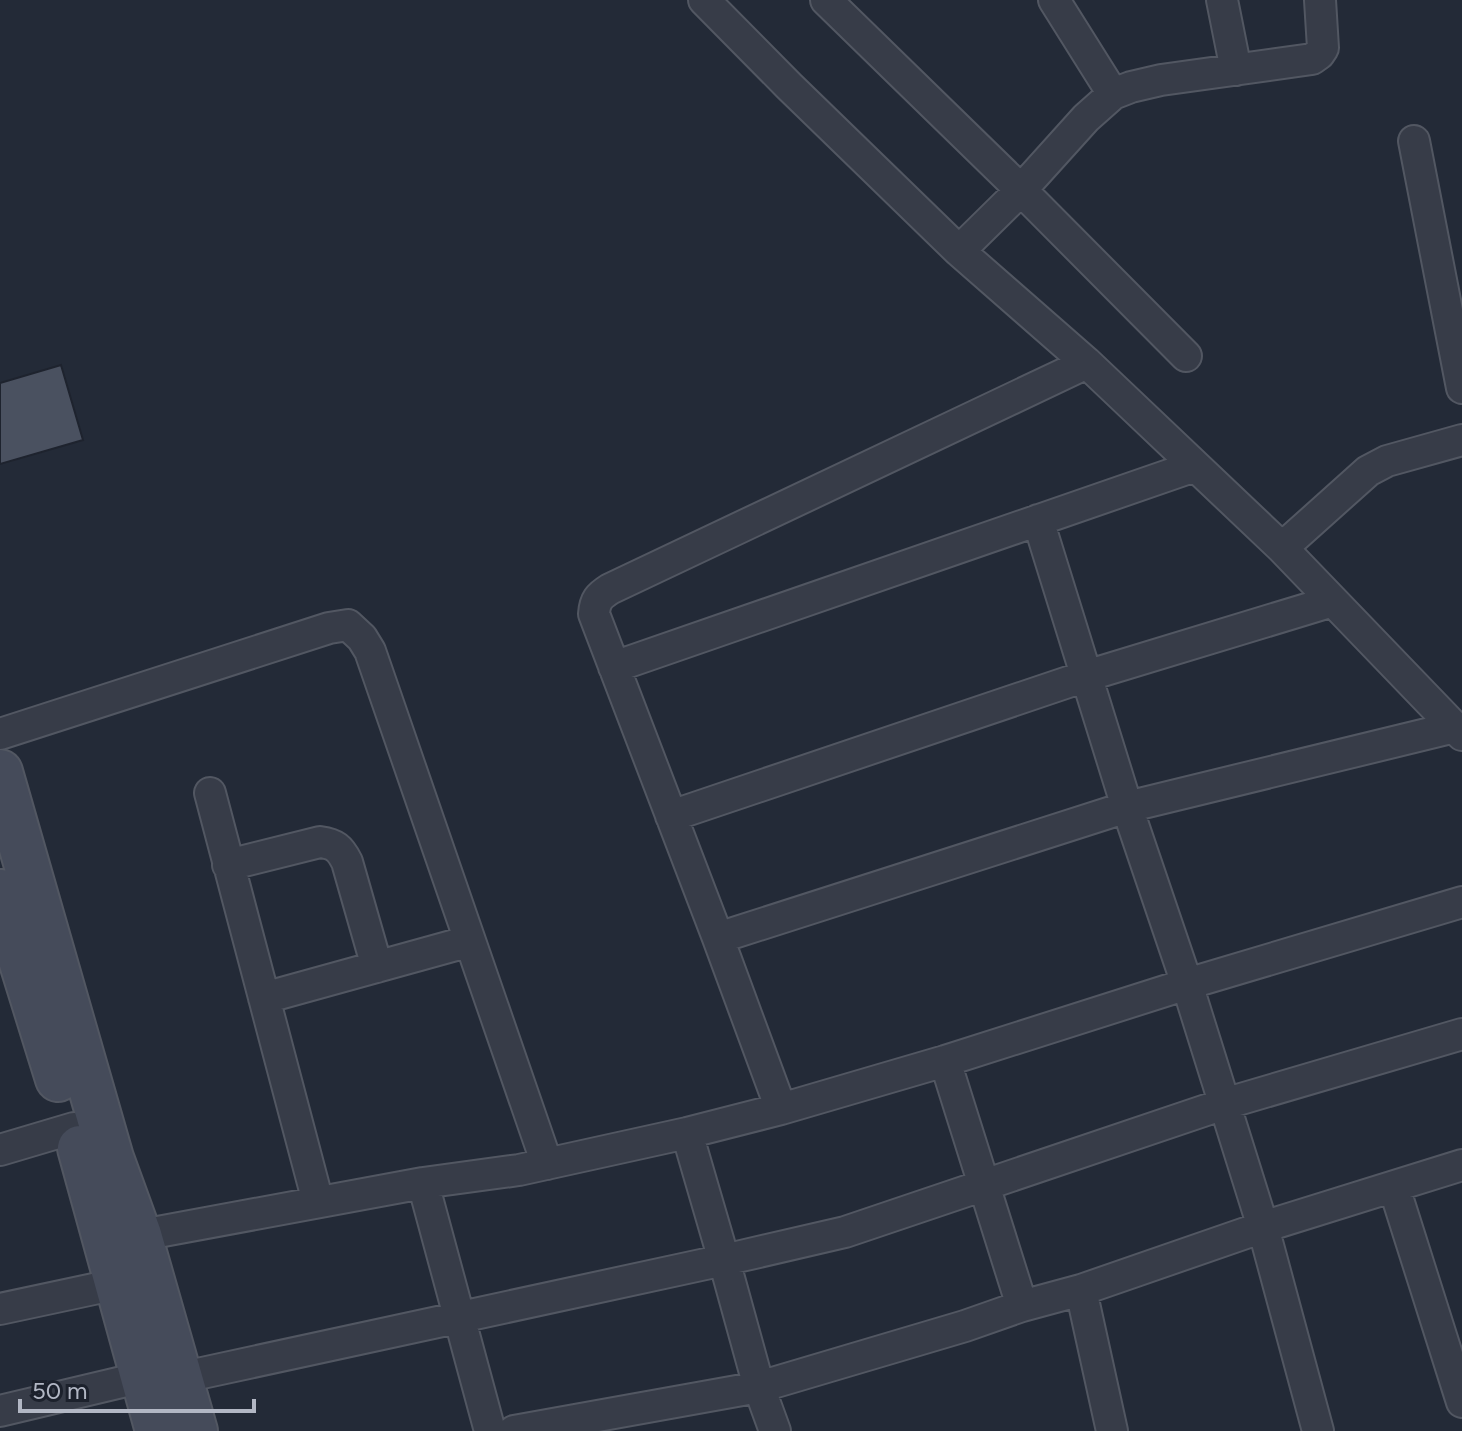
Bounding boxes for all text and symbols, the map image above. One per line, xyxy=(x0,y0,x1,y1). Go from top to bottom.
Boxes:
scale bar xyxy=(20,1363,254,1413)
text: 50 m xyxy=(32,1376,88,1405)

